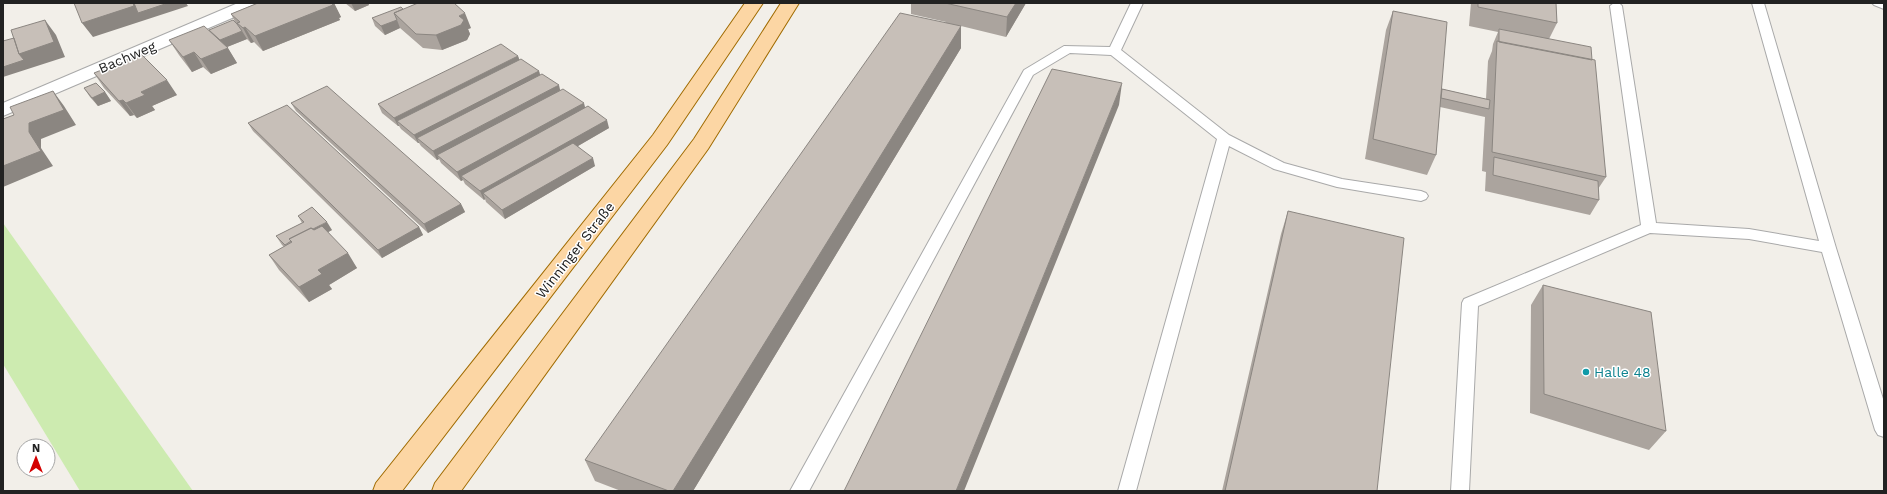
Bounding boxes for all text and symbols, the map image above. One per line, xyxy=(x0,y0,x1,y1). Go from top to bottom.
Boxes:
street label: Bachweg xyxy=(96,38,158,76)
street label: Winninger Straße xyxy=(532,199,618,301)
place label: Halle 48 xyxy=(1594,364,1651,380)
marker: Halle 48 xyxy=(1581,367,1591,377)
north arrow xyxy=(16,438,56,478)
text: N xyxy=(32,442,40,455)

